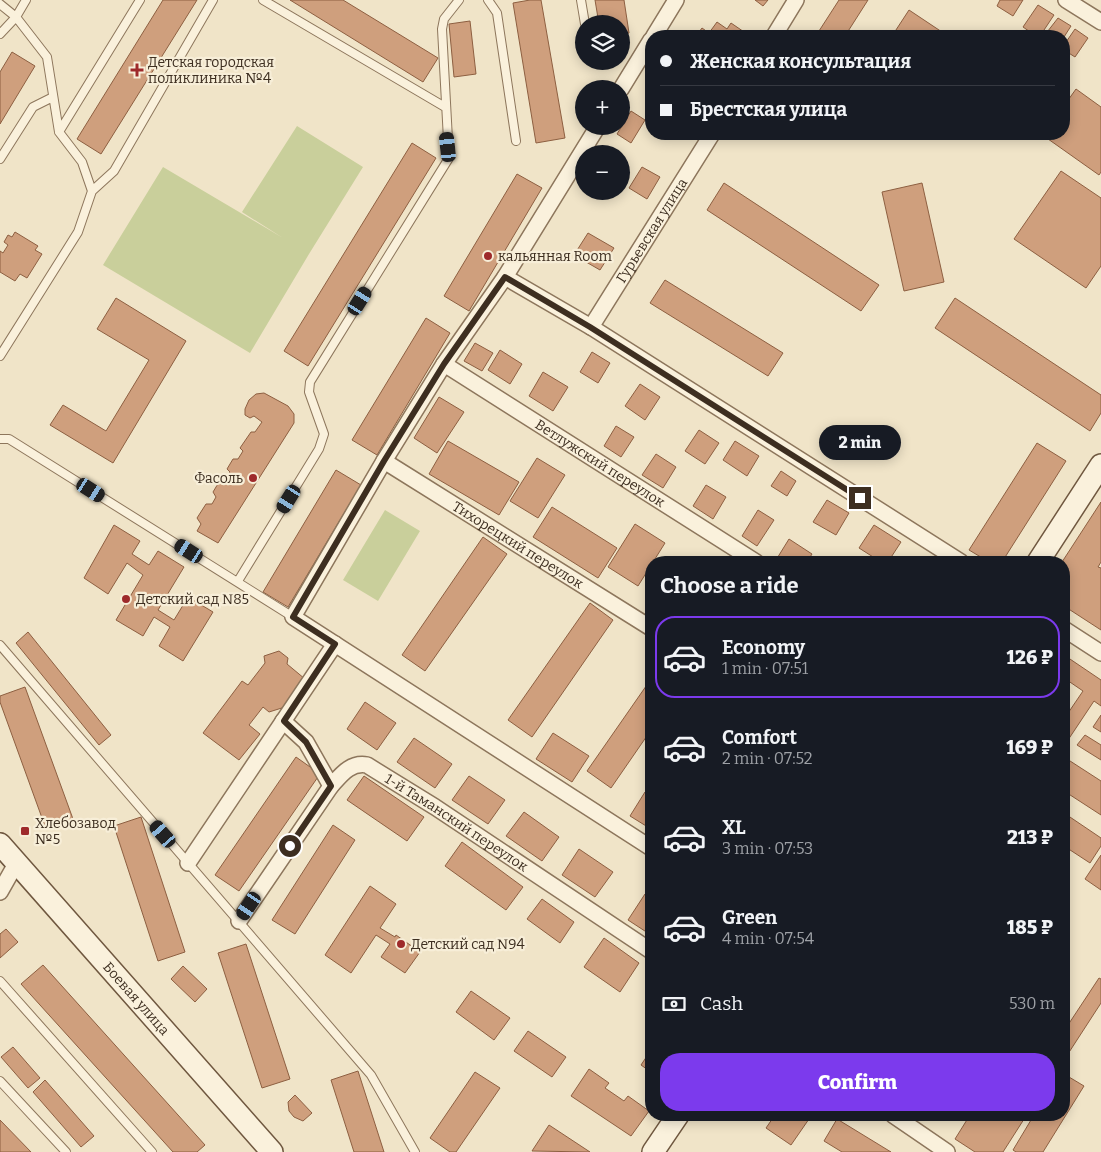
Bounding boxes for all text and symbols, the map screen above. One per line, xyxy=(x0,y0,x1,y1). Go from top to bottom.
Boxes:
map controls xyxy=(575,15,630,200)
button: layers xyxy=(575,15,630,70)
text: Женская консультация xyxy=(690,50,911,73)
place label: Детская городская поликлиника №4 xyxy=(148,54,274,87)
marker: Детская городская поликлиника №4 xyxy=(130,63,144,77)
button: + xyxy=(575,80,630,135)
text: Брестская улица xyxy=(690,98,847,121)
car xyxy=(438,131,457,163)
button: − xyxy=(575,145,630,200)
street label: Гурьевская улица xyxy=(613,175,691,286)
place label: кальянная Room xyxy=(498,248,612,265)
marker: кальянная Room xyxy=(482,250,494,262)
car xyxy=(345,284,374,318)
street label: Ветлужский переулок xyxy=(532,416,669,511)
callout: 2 min xyxy=(819,426,901,460)
text: 2 min xyxy=(839,433,881,452)
place label: Фасоль xyxy=(194,470,243,487)
marker: Фасоль xyxy=(247,472,259,484)
car xyxy=(74,476,107,504)
car xyxy=(274,482,303,516)
route end xyxy=(849,487,871,509)
street label: Тихорецкий переулок xyxy=(449,498,587,593)
car xyxy=(172,537,205,565)
text: Choose a ride xyxy=(660,572,799,599)
place label: Детский сад N85 xyxy=(136,591,249,608)
marker: Детский сад N85 xyxy=(120,593,132,605)
icon: car xyxy=(662,635,707,680)
text: Economy xyxy=(722,636,805,659)
text: 126 ₽ xyxy=(1007,646,1053,669)
text: 1 min · 07:51 xyxy=(722,659,808,678)
icon: car xyxy=(662,725,707,770)
text: Comfort xyxy=(722,726,797,749)
text: 169 ₽ xyxy=(1006,736,1053,759)
text: 2 min · 07:52 xyxy=(722,749,813,768)
street label: 1-й Таманский переулок xyxy=(382,770,532,876)
place label: Хлебозавод №5 xyxy=(35,815,116,848)
icon: car xyxy=(662,815,707,860)
text: XL xyxy=(722,816,746,839)
car xyxy=(147,818,178,850)
marker: Хлебозавод №5 xyxy=(19,825,31,837)
text: 213 ₽ xyxy=(1007,826,1053,849)
route start xyxy=(279,835,301,857)
text: 3 min · 07:53 xyxy=(722,839,813,858)
car xyxy=(234,889,263,923)
icon: car xyxy=(662,905,707,950)
text: Green xyxy=(722,906,777,929)
text: 185 ₽ xyxy=(1007,916,1053,939)
text: 4 min · 07:54 xyxy=(722,929,814,948)
place label: Детский сад N94 xyxy=(411,936,525,953)
marker: Детский сад N94 xyxy=(395,938,407,950)
street label: Боевая улица xyxy=(99,959,173,1039)
icon: cash xyxy=(660,990,688,1018)
text: Cash xyxy=(700,992,743,1015)
text: 530 m xyxy=(1009,994,1055,1013)
button: Confirm xyxy=(660,1053,1055,1111)

